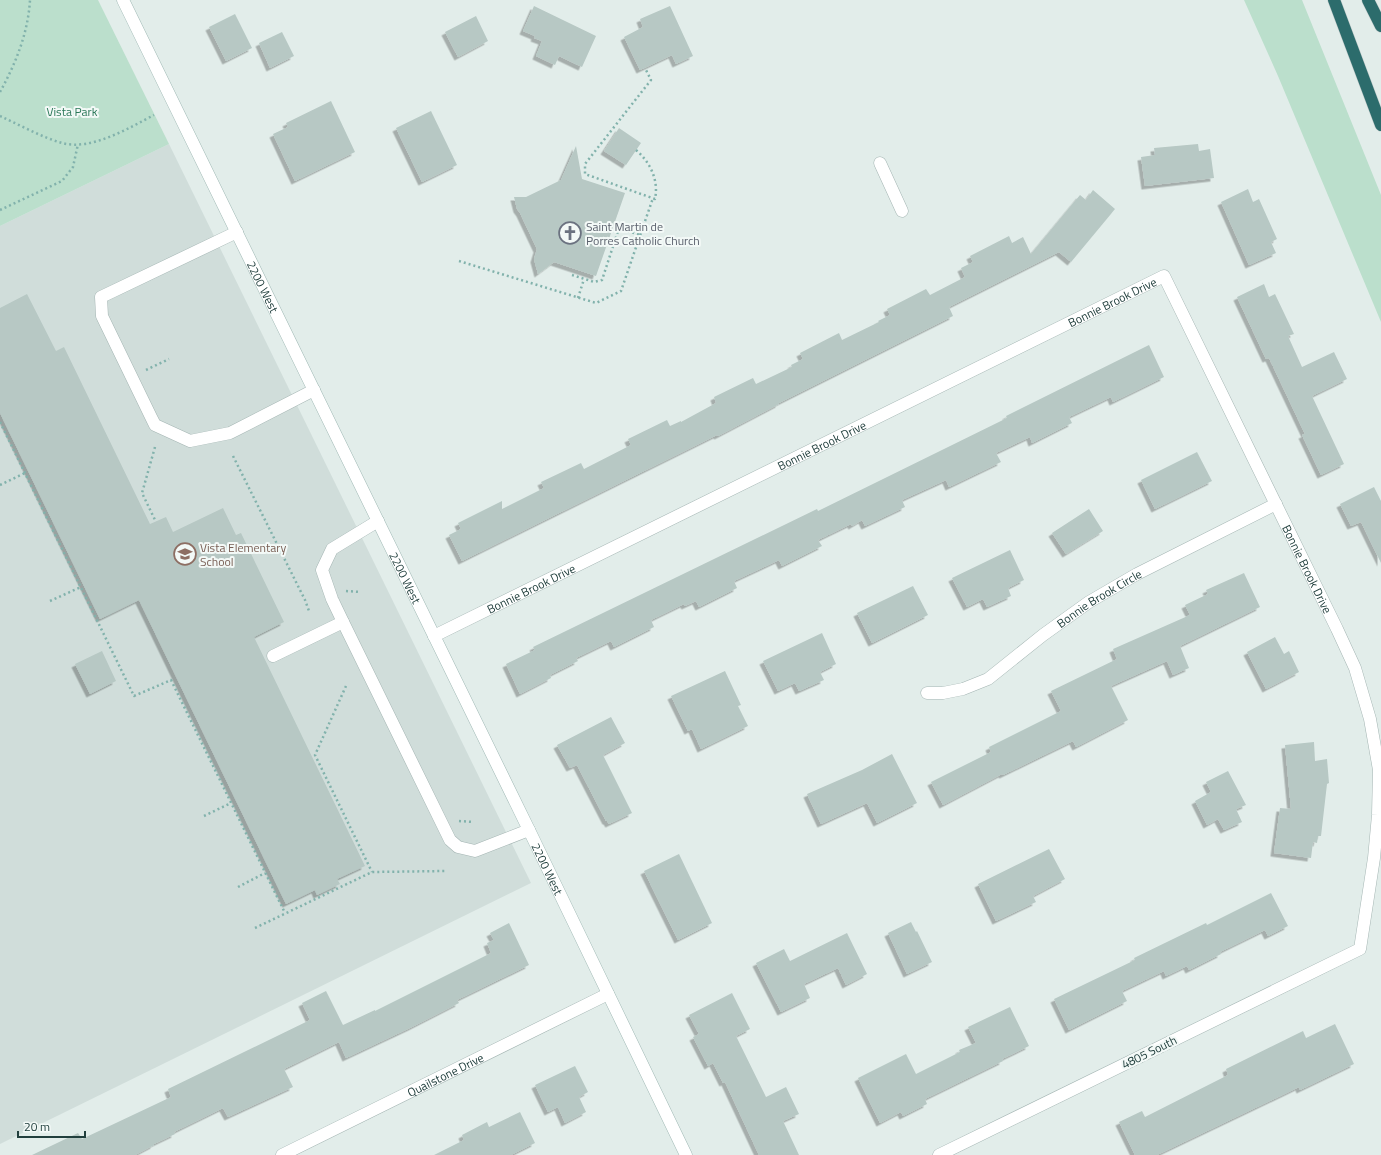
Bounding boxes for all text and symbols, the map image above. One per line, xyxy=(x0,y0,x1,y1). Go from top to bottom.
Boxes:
park label: Vista Park xyxy=(46,102,98,121)
place label: Saint Martin de Porres Catholic Church xyxy=(586,217,700,250)
church icon: Saint Martin de Porres Catholic Church xyxy=(557,220,583,246)
street label: 2200 West xyxy=(242,257,284,317)
street label: Bonnie Brook Drive xyxy=(1064,272,1160,332)
street label: Bonnie Brook Drive xyxy=(774,415,869,475)
street label: Bonnie Brook Drive xyxy=(1278,521,1337,616)
place label: Vista Elementary School xyxy=(200,538,286,571)
school or university icon: Vista Elementary School xyxy=(172,541,198,567)
street label: 2200 West xyxy=(385,548,427,608)
street label: Bonnie Brook Drive xyxy=(483,558,578,618)
street label: Bonnie Brook Circle xyxy=(1052,564,1145,632)
street label: 2200 West xyxy=(527,839,569,899)
street label: 4805 South xyxy=(1118,1030,1180,1074)
street label: Quailstone Drive xyxy=(404,1047,487,1101)
scale bar xyxy=(18,1113,85,1139)
text: 20 m xyxy=(24,1117,50,1136)

